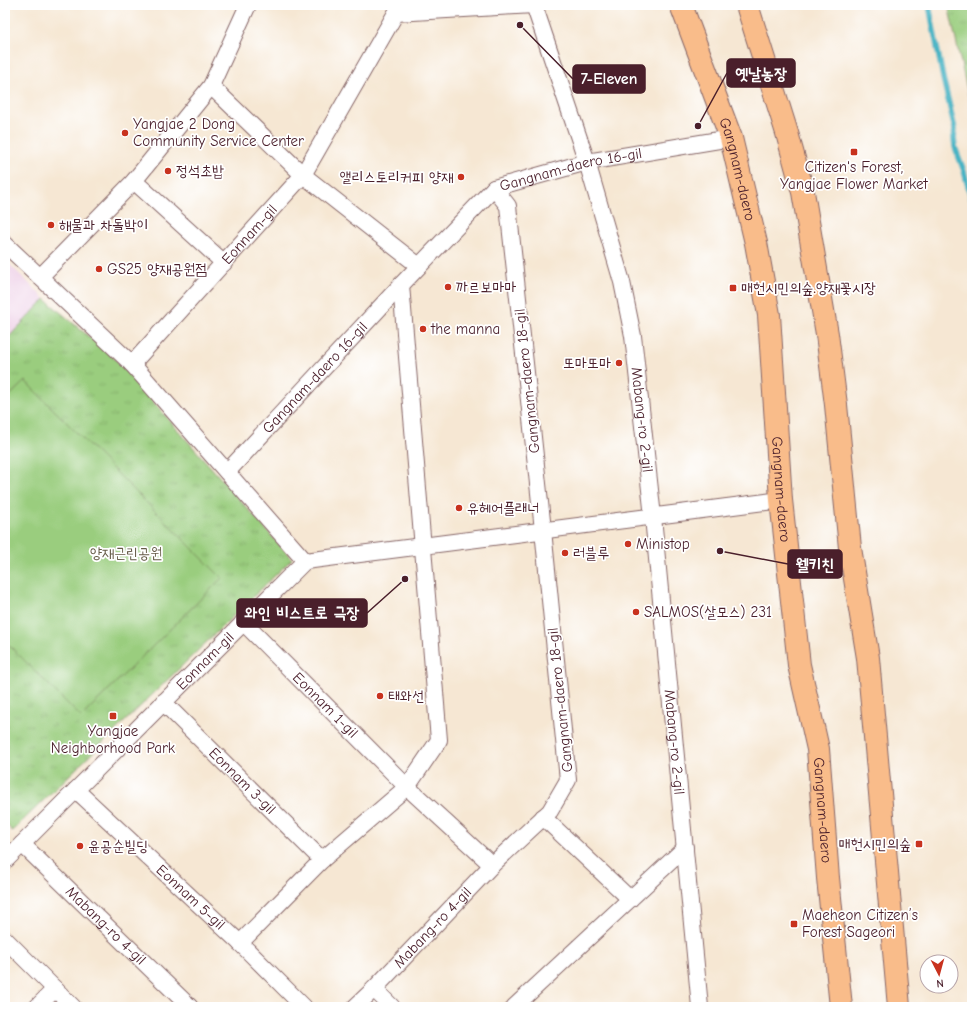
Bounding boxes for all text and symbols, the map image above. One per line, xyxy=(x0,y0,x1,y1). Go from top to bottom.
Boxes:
callout: 옛날농장 xyxy=(727,59,795,87)
callout: 7-Eleven xyxy=(573,65,645,93)
text: 옛날농장 xyxy=(735,65,787,83)
text: 7-Eleven xyxy=(581,70,637,88)
place label: Yangjae 2 Dong Community Service Center xyxy=(133,115,304,150)
street label: Gangnam-daero xyxy=(715,115,759,223)
marker: Yangjae 2 Dong Community Service Center xyxy=(120,128,130,138)
street label: Gangnam-daero 16-gil xyxy=(498,144,643,195)
marker: Citizen's Forest, Yangjae Flower Market xyxy=(849,147,859,157)
place label: Citizen's Forest, Yangjae Flower Market xyxy=(780,158,929,193)
place label: 정석초밥 xyxy=(176,162,224,180)
marker: 정석초밥 xyxy=(163,166,173,176)
place label: 앨리스토리커피 양재 xyxy=(339,168,453,186)
marker: 앨리스토리커피 양재 xyxy=(456,172,466,182)
street label: Eonnam-gil xyxy=(218,201,281,268)
place label: 해물과 차돌박이 xyxy=(59,216,149,234)
marker: 해물과 차돌박이 xyxy=(46,220,56,230)
place label: GS25 양재공원점 xyxy=(107,260,207,278)
marker: GS25 양재공원점 xyxy=(94,264,104,274)
place label: 까르보마마 xyxy=(456,278,516,296)
place label: 매헌시민의숲.양재꽃시장 xyxy=(741,279,876,297)
marker: 까르보마마 xyxy=(443,282,453,292)
marker: 매헌시민의숲.양재꽃시장 xyxy=(728,283,738,293)
street label: Gangnam-daero 18-gil xyxy=(510,308,544,454)
street label: Gangnam-daero 16-gil xyxy=(259,318,371,437)
place label: the manna xyxy=(430,320,500,338)
marker: the manna xyxy=(418,324,428,334)
place label: 또마또마 xyxy=(563,354,611,372)
marker: 또마또마 xyxy=(614,358,624,368)
street label: Mabang-ro 2-gil xyxy=(628,366,657,473)
street label: Gangnam-daero xyxy=(768,436,795,543)
place label: 유헤어플래너 xyxy=(467,499,539,517)
marker: 유헤어플래너 xyxy=(454,503,464,513)
place label: Ministop xyxy=(636,535,690,553)
marker: Ministop xyxy=(623,539,633,549)
park label: 양재근린공원 xyxy=(90,544,162,562)
place label: 러블루 xyxy=(573,544,609,562)
marker: 러블루 xyxy=(560,548,570,558)
callout: 웰키친 xyxy=(788,550,842,578)
text: 웰키친 xyxy=(796,556,834,574)
callout: 와인 비스트로 극장 xyxy=(237,599,367,627)
place label: SALMOS(살모스) 231 xyxy=(644,603,772,621)
text: 와인 비스트로 극장 xyxy=(244,604,359,622)
marker: SALMOS(살모스) 231 xyxy=(631,607,641,617)
street label: Gangnam-daero 18-gil xyxy=(543,627,577,773)
street label: Eonnam-gil xyxy=(172,628,238,694)
street label: Eonnam 1-gil xyxy=(289,668,362,742)
place label: 태와선 xyxy=(388,687,424,705)
street label: Mabang-ro 2-gil xyxy=(661,689,689,795)
marker: 태와선 xyxy=(375,691,385,701)
marker: Yangjae Neighborhood Park xyxy=(108,711,118,721)
place label: Yangjae Neighborhood Park xyxy=(51,722,176,757)
street label: Eonnam 3-gil xyxy=(205,744,280,818)
street label: Gangnam-daero xyxy=(810,757,836,864)
place label: 매헌시민의숲 xyxy=(839,835,911,853)
place label: 윤공순빌딩 xyxy=(88,837,148,855)
marker: 매헌시민의숲 xyxy=(914,839,924,849)
marker: 윤공순빌딩 xyxy=(75,841,85,851)
street label: Eonnam 5-gil xyxy=(153,861,229,934)
street label: Mabang-ro 4-gil xyxy=(62,882,150,968)
street label: Mabang-ro 4-gil xyxy=(390,883,475,972)
place label: Maeheon Citizen’s Forest Sageori xyxy=(802,906,918,941)
marker: Maeheon Citizen’s Forest Sageori xyxy=(789,919,799,929)
north arrow xyxy=(919,954,959,994)
text: N xyxy=(936,977,944,990)

